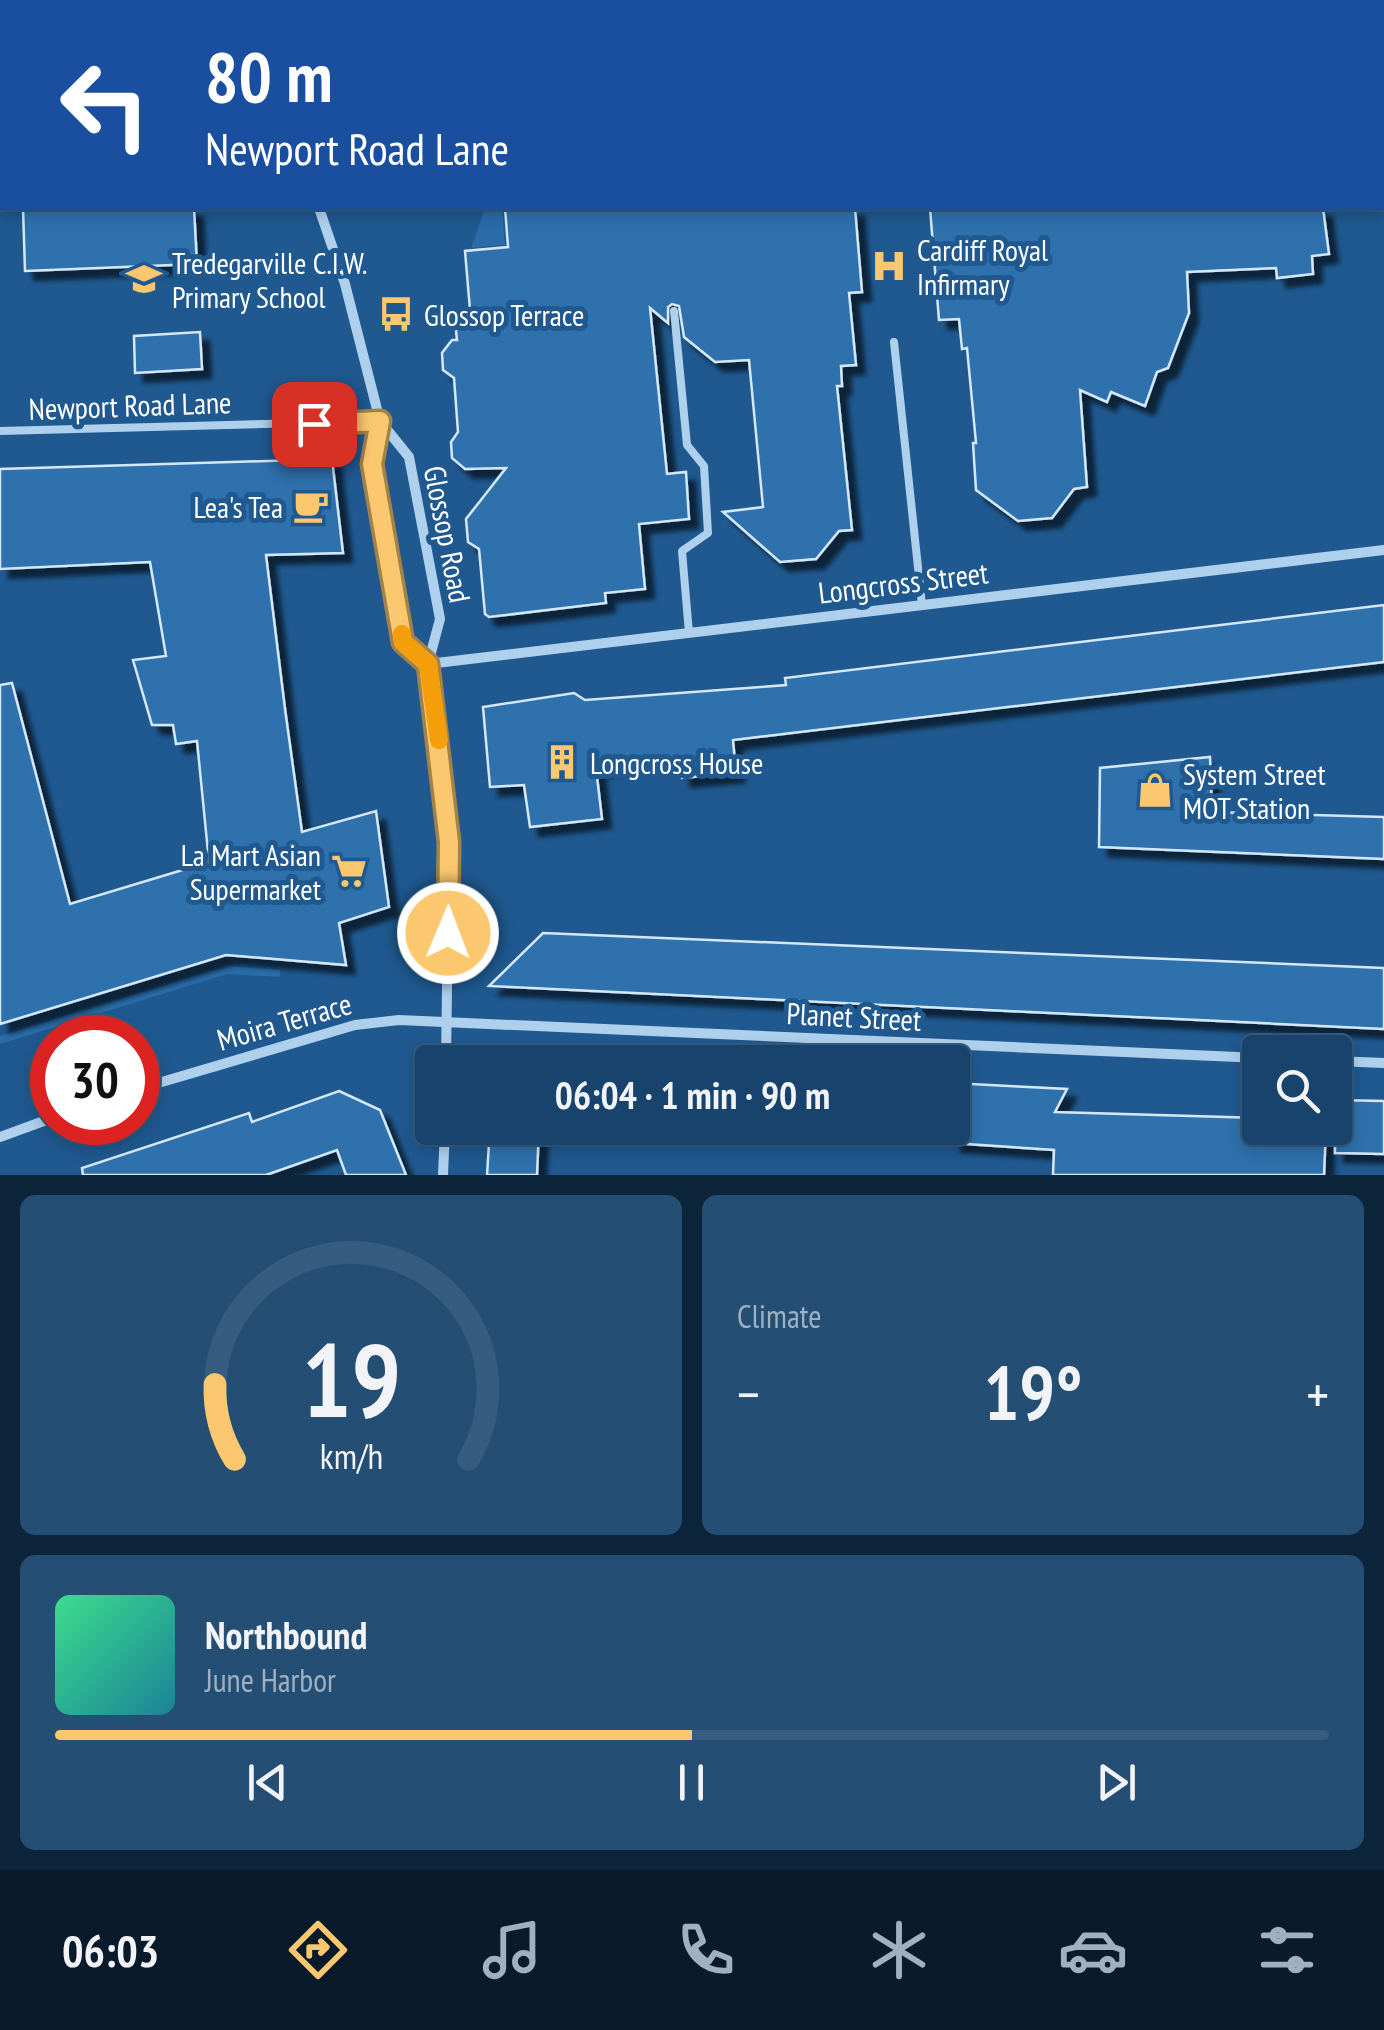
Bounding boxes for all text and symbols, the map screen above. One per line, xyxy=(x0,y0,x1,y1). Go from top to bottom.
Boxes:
text: 80 m xyxy=(205,31,333,121)
icon: left xyxy=(40,40,170,170)
text: Newport Road Lane xyxy=(205,119,509,177)
place label: Cardiff Royal Infirmary xyxy=(917,230,1048,303)
place label: Tredegarville C.I.W. Primary School xyxy=(172,243,367,316)
hospital icon: Cardiff Royal Infirmary xyxy=(870,247,908,285)
school or university icon: Tredegarville C.I.W. Primary School xyxy=(125,260,163,298)
bus stop icon: Glossop Terrace xyxy=(377,295,415,333)
place label: Glossop Terrace xyxy=(424,295,584,334)
street label: Newport Road Lane xyxy=(28,382,232,428)
pin xyxy=(272,382,357,467)
icon: arrive xyxy=(287,397,342,452)
street label: Glossop Road xyxy=(416,462,480,606)
place label: Lea's Tea xyxy=(194,487,283,526)
cafe icon: Lea's Tea xyxy=(292,487,330,525)
street label: Longcross Street xyxy=(816,552,991,612)
building icon: Longcross House xyxy=(543,743,581,781)
place label: Longcross House xyxy=(590,743,763,782)
place label: System Street MOT Station xyxy=(1183,754,1326,827)
shop icon: System Street MOT Station xyxy=(1136,771,1174,809)
place label: La Mart Asian Supermarket xyxy=(181,835,322,908)
supermarket icon: La Mart Asian Supermarket xyxy=(330,852,368,890)
position arrow xyxy=(396,881,500,985)
street label: Moira Terrace xyxy=(212,983,356,1059)
street label: Planet Street xyxy=(786,993,923,1039)
speed limit sign: 30 xyxy=(30,1015,160,1145)
map controls xyxy=(1242,1035,1352,1145)
button: search xyxy=(1242,1035,1352,1145)
text: 06:04 · 1 min · 90 m xyxy=(555,1070,830,1119)
text: Climate xyxy=(737,1295,821,1337)
text: 19 xyxy=(301,1311,401,1446)
text: 19° xyxy=(983,1344,1083,1441)
text: − xyxy=(737,1358,760,1429)
text: + xyxy=(1306,1358,1329,1429)
text: km/h xyxy=(319,1433,383,1479)
text: Northbound xyxy=(205,1610,367,1659)
text: June Harbor xyxy=(205,1659,336,1701)
icon: previous xyxy=(240,1755,295,1810)
icon: pause xyxy=(664,1755,719,1810)
icon: next xyxy=(1089,1755,1144,1810)
icon: directions xyxy=(283,1915,353,1985)
icon: music xyxy=(477,1915,547,1985)
icon: phone xyxy=(671,1915,741,1985)
icon: climate xyxy=(864,1915,934,1985)
icon: car xyxy=(1058,1915,1128,1985)
icon: filters xyxy=(1252,1915,1322,1985)
text: 06:03 xyxy=(62,1921,159,1979)

